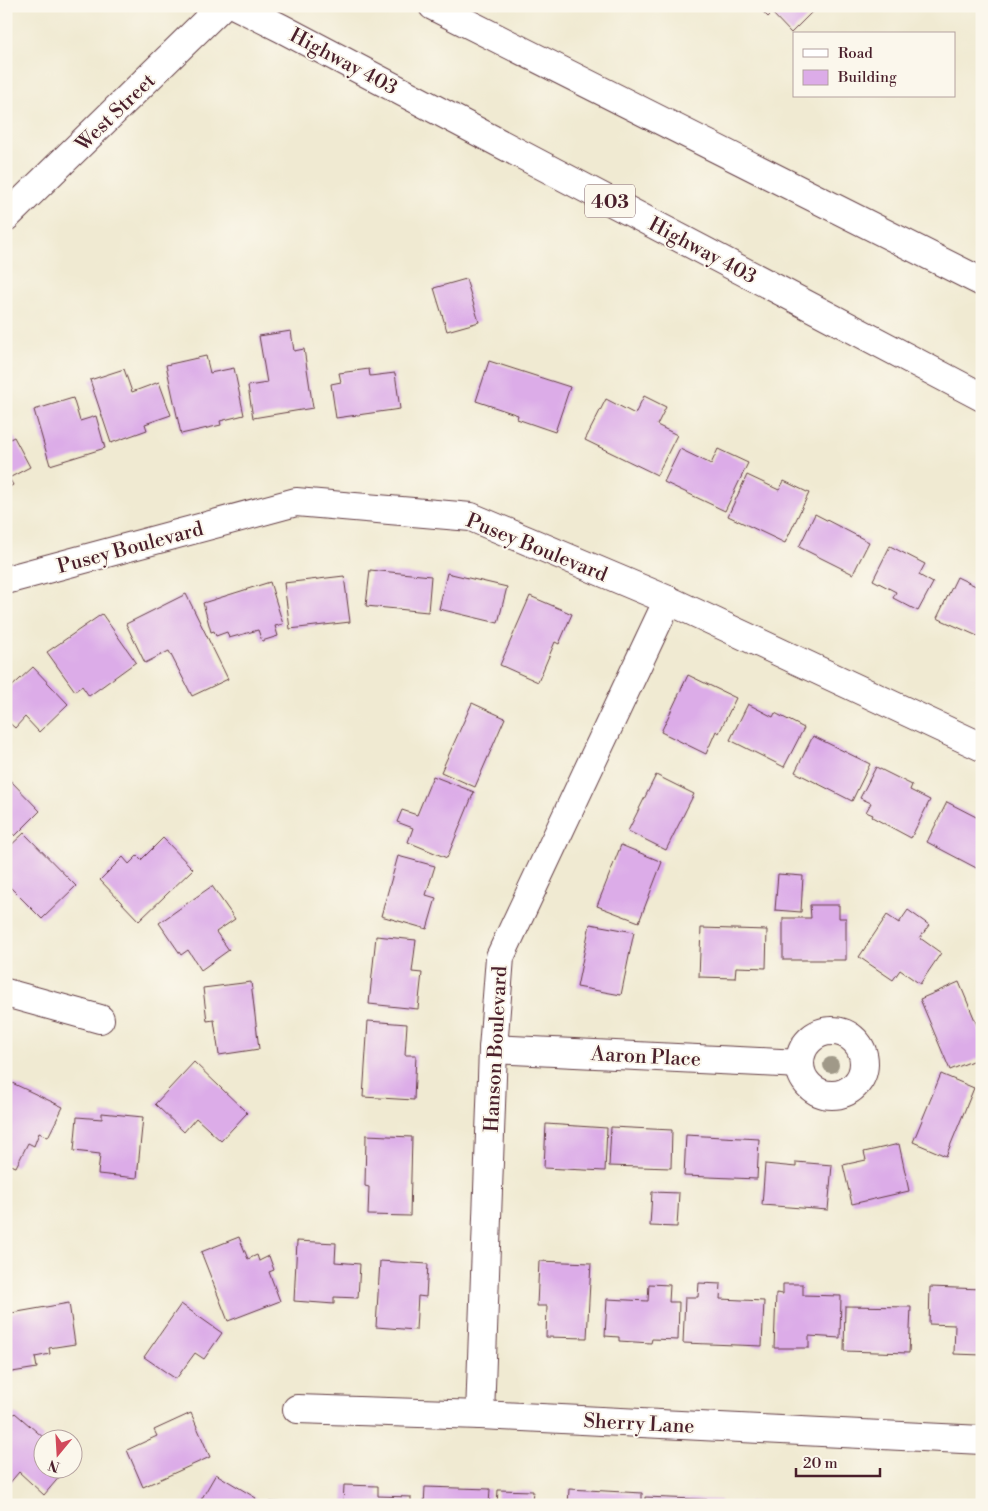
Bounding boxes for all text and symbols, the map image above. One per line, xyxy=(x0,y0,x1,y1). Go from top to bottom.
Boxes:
street label: Highway 403 xyxy=(285,23,402,101)
legend xyxy=(793,32,956,98)
text: Road xyxy=(838,44,873,63)
text: Building xyxy=(837,68,897,87)
street label: West Street xyxy=(70,69,161,158)
road number: 403 xyxy=(585,185,635,218)
street label: Highway 403 xyxy=(644,212,761,290)
street label: Pusey Boulevard xyxy=(462,509,611,588)
street label: Pusey Boulevard xyxy=(55,517,207,580)
street label: Hanson Boulevard xyxy=(480,965,513,1133)
street label: Aaron Place xyxy=(589,1042,701,1073)
street label: Sherry Lane xyxy=(583,1409,695,1440)
north arrow xyxy=(32,1428,82,1478)
scale bar xyxy=(796,1446,879,1478)
text: 20 m xyxy=(803,1454,838,1473)
text: N xyxy=(46,1455,62,1476)

